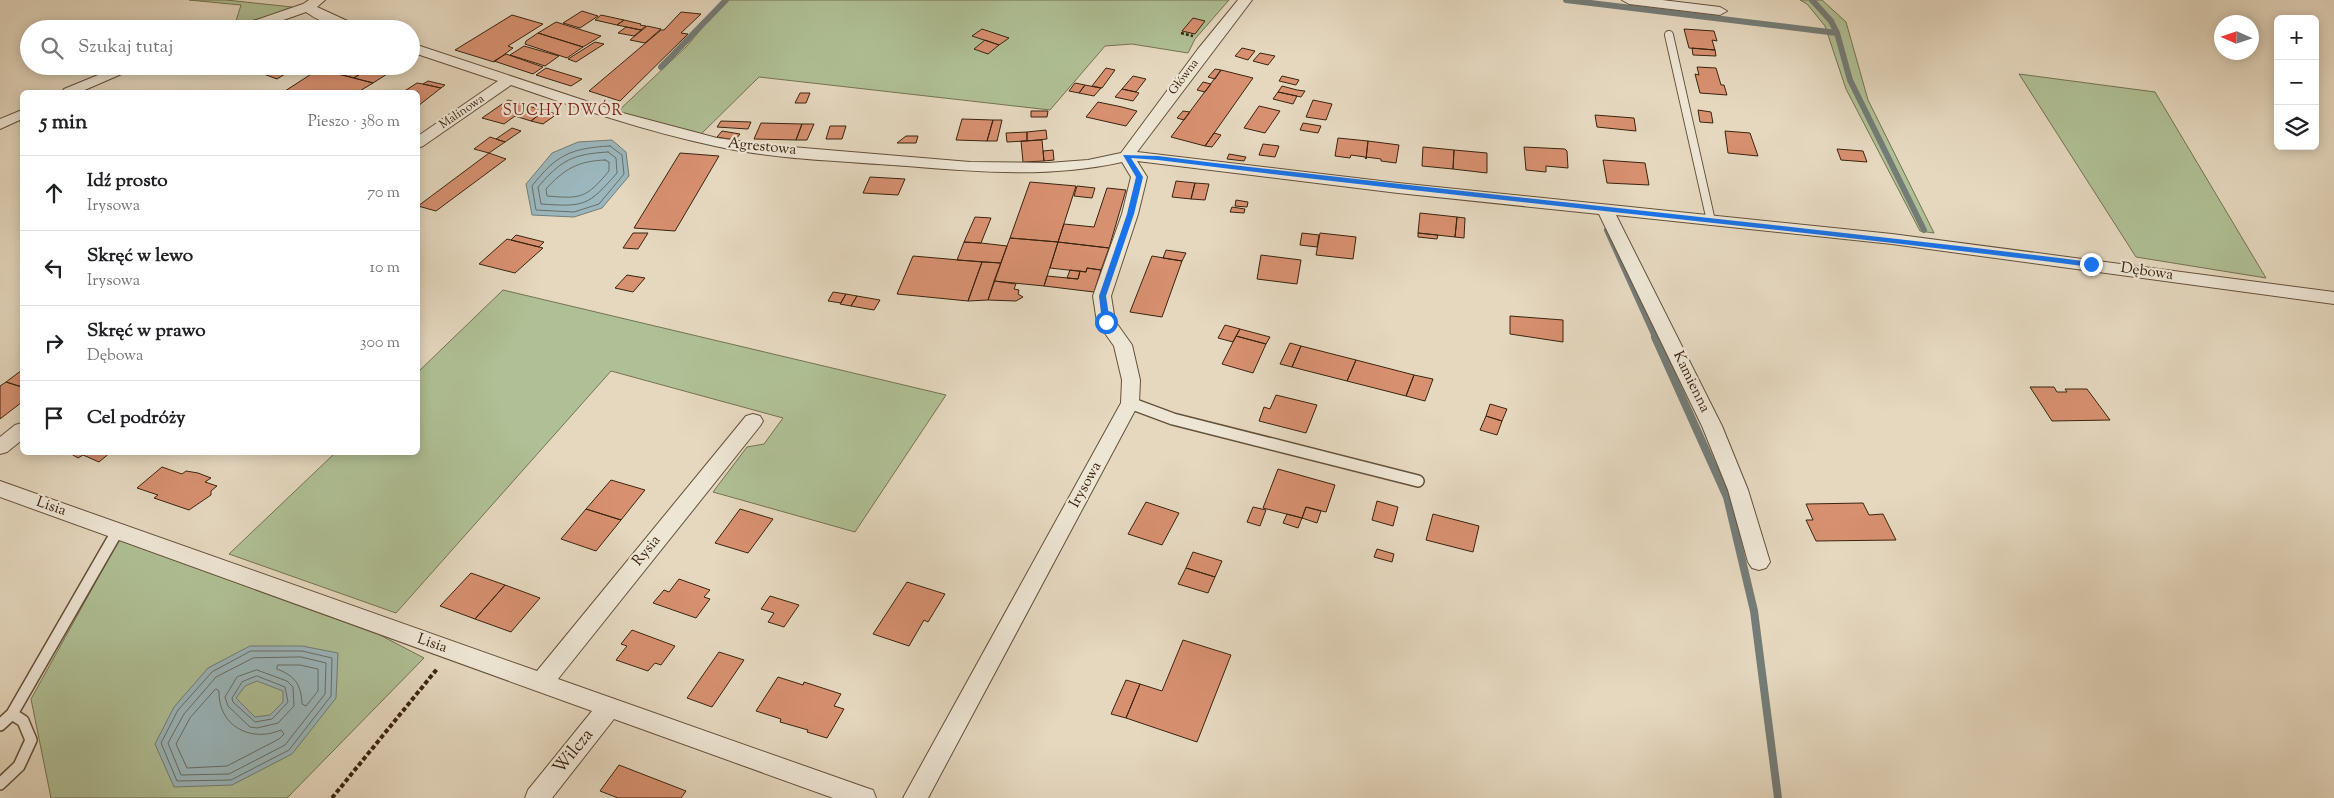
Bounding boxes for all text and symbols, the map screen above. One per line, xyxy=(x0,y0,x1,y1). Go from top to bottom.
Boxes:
north arrow xyxy=(2214,15,2259,60)
map controls xyxy=(2274,15,2319,150)
button: + xyxy=(2274,15,2319,60)
search box xyxy=(20,20,420,75)
icon: search xyxy=(38,34,66,62)
text: Szukaj tutaj xyxy=(78,34,173,61)
street label: Główna xyxy=(1165,55,1204,99)
button: − xyxy=(2274,60,2319,105)
street label: Malinowa xyxy=(436,90,489,134)
district label: SUCHY DWÓR xyxy=(503,99,623,122)
button: layers xyxy=(2274,105,2319,150)
text: 5 min xyxy=(40,108,87,138)
text: Pieszo · 380 m xyxy=(308,111,400,134)
street label: Agrestowa xyxy=(727,133,797,161)
text: Idź prosto xyxy=(87,168,168,195)
icon: ahead xyxy=(40,179,68,207)
text: 70 m xyxy=(367,182,400,205)
text: Irysowa xyxy=(87,195,140,218)
text: Skręć w lewo xyxy=(87,243,193,270)
route end xyxy=(2080,253,2103,276)
icon: left xyxy=(40,254,68,282)
text: 10 m xyxy=(370,257,400,280)
street label: Dębowa xyxy=(2119,258,2175,286)
text: Irysowa xyxy=(87,270,140,293)
route start xyxy=(1095,311,1118,334)
text: Skręć w prawo xyxy=(87,318,206,345)
icon: right xyxy=(40,329,68,357)
text: 300 m xyxy=(360,332,400,355)
text: Dębowa xyxy=(87,345,143,368)
street label: Kamienna xyxy=(1667,348,1715,416)
icon: arrive xyxy=(40,404,68,432)
text: Cel podróży xyxy=(87,405,186,432)
street label: Irysowa xyxy=(1065,458,1107,512)
street label: Lisia xyxy=(33,492,69,522)
street label: Rysia xyxy=(628,531,666,571)
street label: Lisia xyxy=(414,629,450,659)
street label: Wilcza xyxy=(547,724,601,780)

